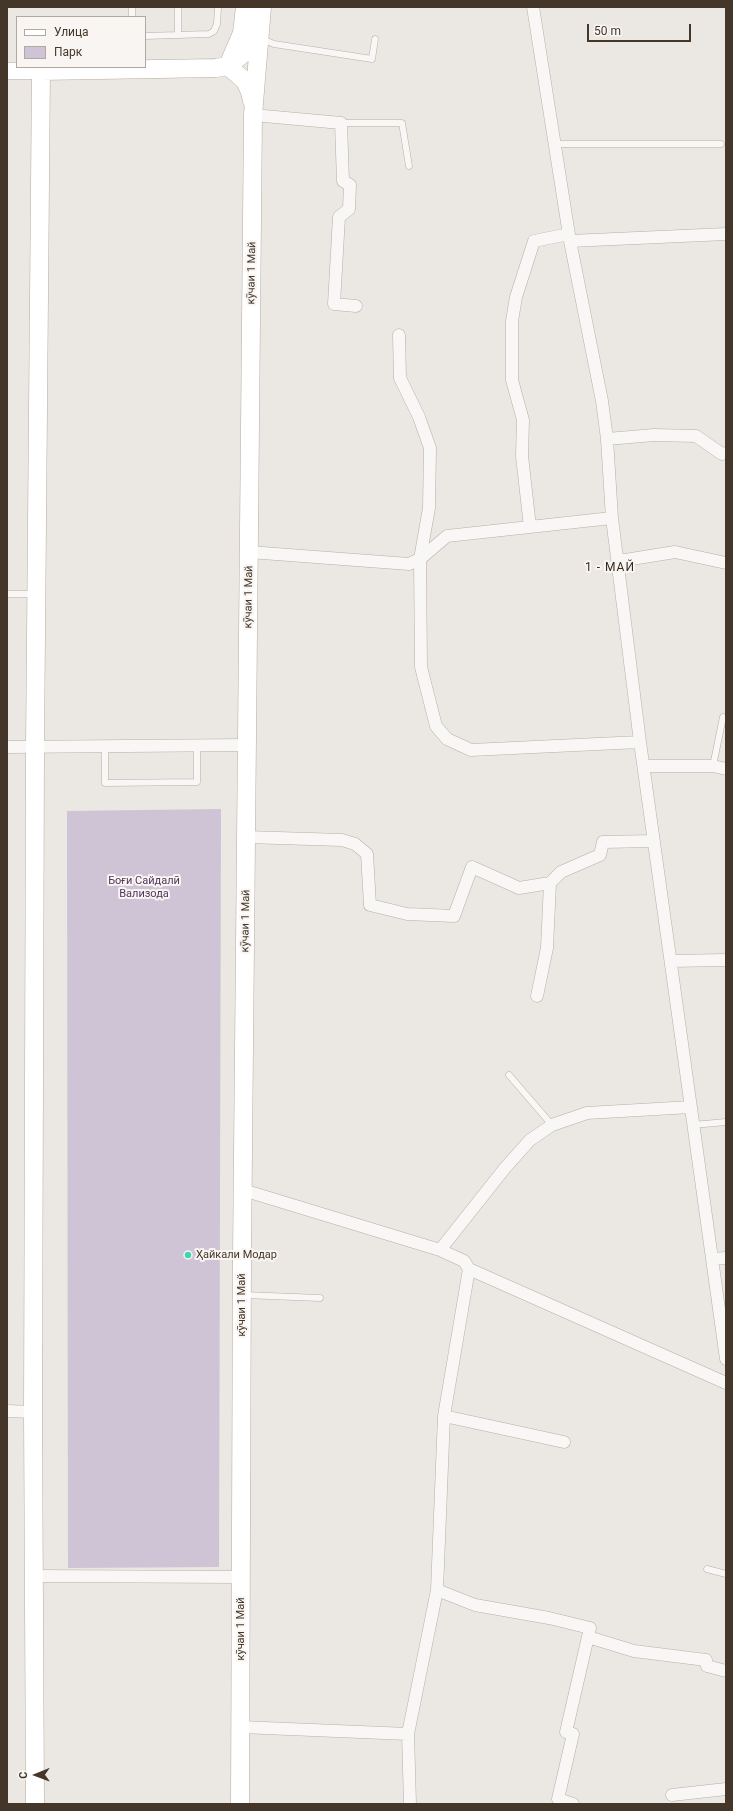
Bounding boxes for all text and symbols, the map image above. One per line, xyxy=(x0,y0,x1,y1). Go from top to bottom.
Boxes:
legend xyxy=(16,16,146,68)
scale bar xyxy=(589,16,693,42)
text: 50 m xyxy=(594,24,621,38)
text: Улица xyxy=(54,25,89,39)
text: Парк xyxy=(54,45,82,59)
street label: кӯчаи 1 Май xyxy=(245,241,259,305)
district label: 1 - МАЙ xyxy=(585,561,635,575)
street label: кӯчаи 1 Май xyxy=(242,565,256,629)
park label: Боғи Сайдалӣ Вализода xyxy=(108,874,180,900)
street label: кӯчаи 1 Май xyxy=(239,889,253,953)
place label: Ҳайкали Модар xyxy=(196,1248,277,1262)
marker: Ҳайкали Модар xyxy=(183,1250,193,1260)
street label: кӯчаи 1 Май xyxy=(235,1273,249,1337)
street label: кӯчаи 1 Май xyxy=(234,1597,248,1661)
north arrow xyxy=(16,1755,56,1795)
text: С xyxy=(17,1772,30,1779)

